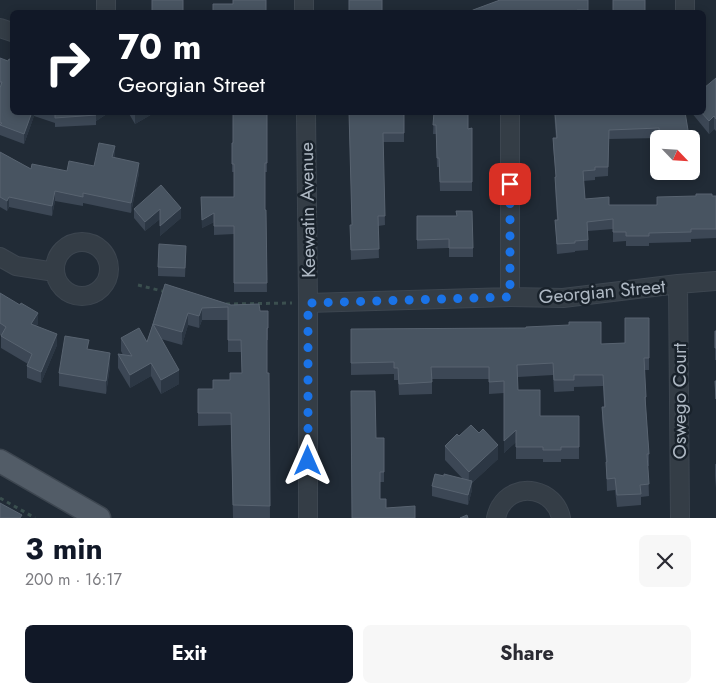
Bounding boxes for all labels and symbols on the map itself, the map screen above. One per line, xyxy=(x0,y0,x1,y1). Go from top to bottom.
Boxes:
north arrow xyxy=(650,130,700,180)
street label: Keewatin Avenue xyxy=(293,142,322,278)
pin xyxy=(489,163,531,205)
street label: Georgian Street xyxy=(538,272,667,310)
street label: Oswego Court xyxy=(666,342,693,459)
position arrow xyxy=(281,434,333,486)

